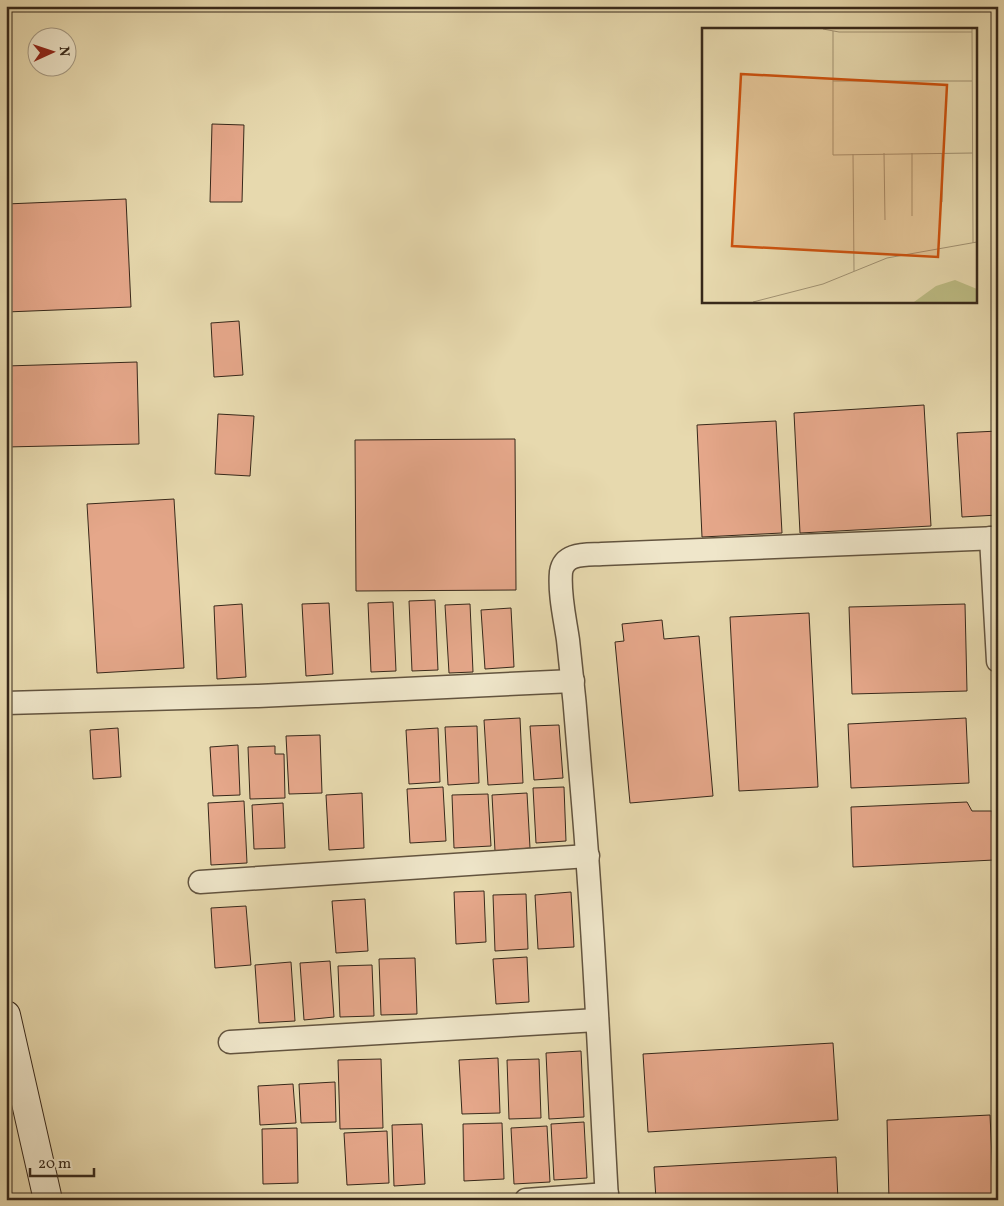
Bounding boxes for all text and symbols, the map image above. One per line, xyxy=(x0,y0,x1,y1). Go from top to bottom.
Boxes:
north arrow xyxy=(28,28,78,78)
inset map xyxy=(702,28,976,302)
text: N xyxy=(54,46,73,57)
scale bar xyxy=(30,1146,94,1178)
text: 20 m xyxy=(38,1154,71,1175)

